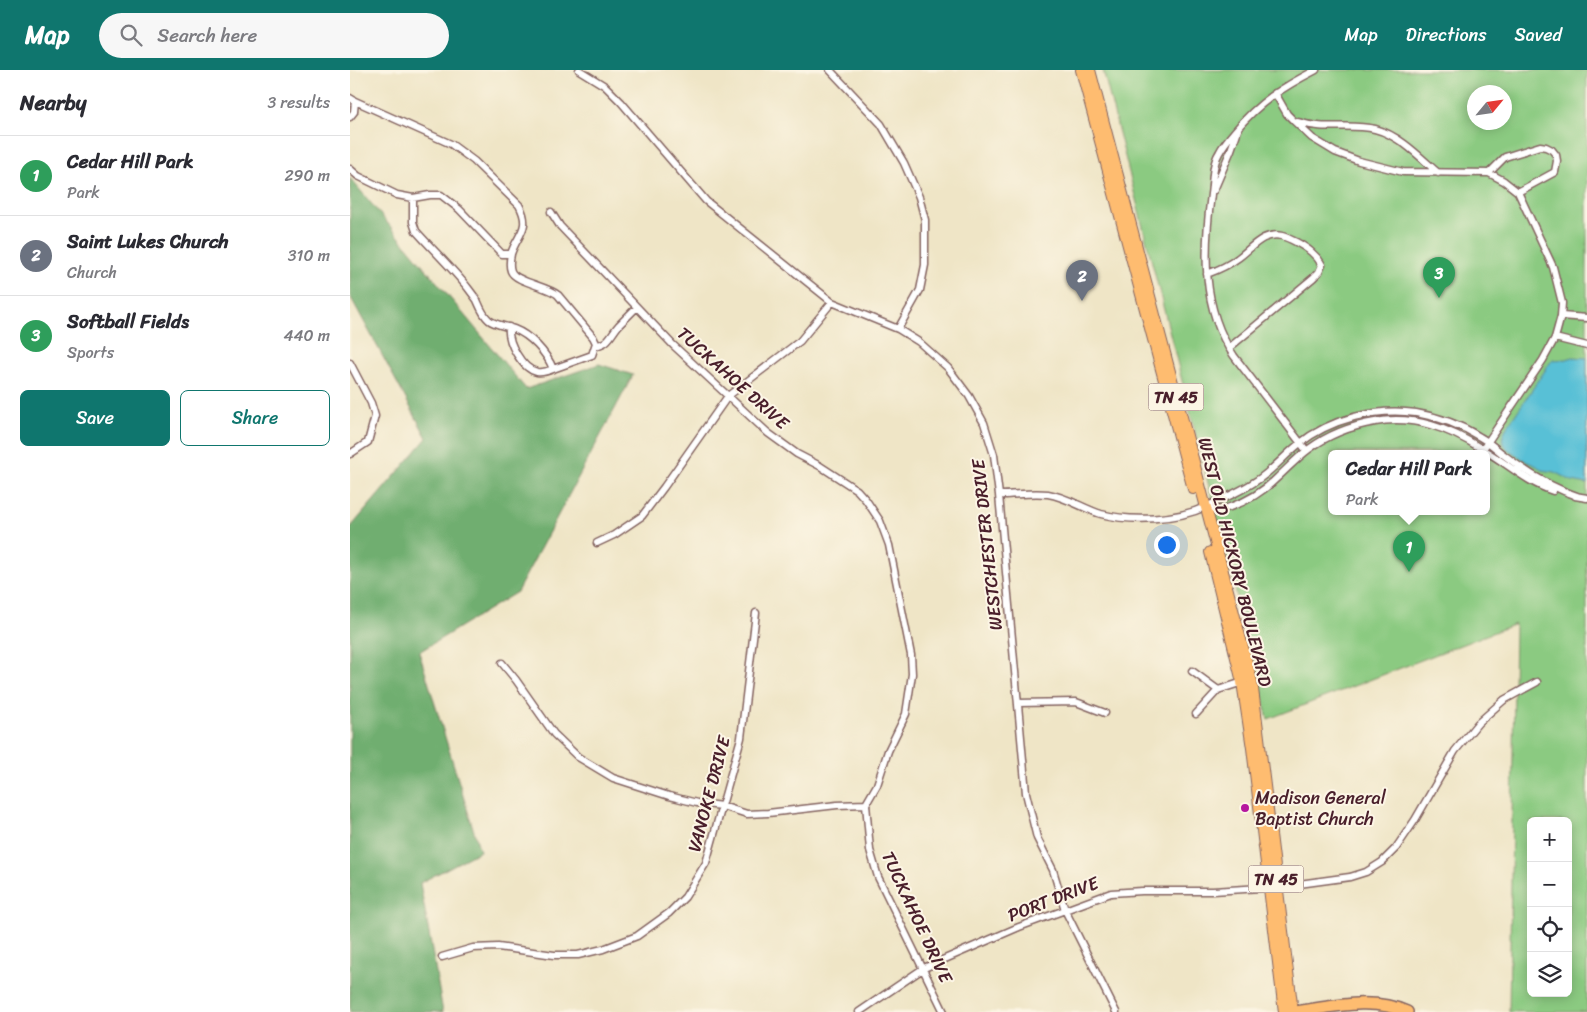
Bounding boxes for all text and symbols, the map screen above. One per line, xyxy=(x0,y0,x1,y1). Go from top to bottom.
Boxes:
search box xyxy=(99,13,449,58)
text: Map xyxy=(25,14,69,56)
text: Search here xyxy=(157,19,257,52)
text: Map xyxy=(1345,19,1378,51)
text: Directions xyxy=(1406,19,1487,51)
text: Saved xyxy=(1515,19,1562,51)
icon: search xyxy=(117,21,145,49)
text: Nearby xyxy=(20,84,86,122)
north arrow xyxy=(1467,85,1512,130)
text: 3 results xyxy=(267,88,330,117)
text: Cedar Hill Park xyxy=(67,145,194,178)
text: 1 xyxy=(33,161,39,190)
text: 290 m xyxy=(284,161,330,190)
text: Park xyxy=(67,178,100,207)
text: Saint Lukes Church xyxy=(67,225,228,258)
text: 2 xyxy=(31,241,41,270)
text: 310 m xyxy=(288,241,330,270)
pin: 3 xyxy=(1423,257,1455,298)
text: Church xyxy=(67,258,117,287)
pin: 2 xyxy=(1066,260,1098,301)
text: Softball Fields xyxy=(67,305,189,338)
street label: TUCKAHOE DRIVE xyxy=(669,318,797,438)
text: 3 xyxy=(32,321,40,350)
text: 440 m xyxy=(283,321,330,350)
text: Sports xyxy=(67,338,114,367)
road number: TN 45 xyxy=(1148,384,1204,411)
button: Save xyxy=(20,390,170,446)
button: Share xyxy=(180,390,330,446)
street label: WEST OLD HICKORY BOULEVARD xyxy=(1189,434,1282,690)
popup xyxy=(1328,450,1490,515)
text: Cedar Hill Park xyxy=(1346,452,1472,485)
street label: WESTCHESTER DRIVE xyxy=(962,457,1012,632)
text: Park xyxy=(1346,485,1378,514)
pin: 1 xyxy=(1393,531,1425,572)
your location xyxy=(1154,532,1180,558)
street label: VANOKE DRIVE xyxy=(678,731,740,856)
place label: Madison General Baptist Church xyxy=(1255,782,1387,835)
marker: Madison General Baptist Church xyxy=(1239,802,1251,814)
map controls xyxy=(1527,817,1572,997)
button: + xyxy=(1527,817,1572,862)
street label: TUCKAHOE DRIVE xyxy=(872,846,962,989)
button: − xyxy=(1527,862,1572,907)
road number: TN 45 xyxy=(1248,866,1304,892)
street label: PORT DRIVE xyxy=(1003,867,1104,931)
button: locate xyxy=(1527,907,1572,952)
button: layers xyxy=(1527,952,1572,997)

